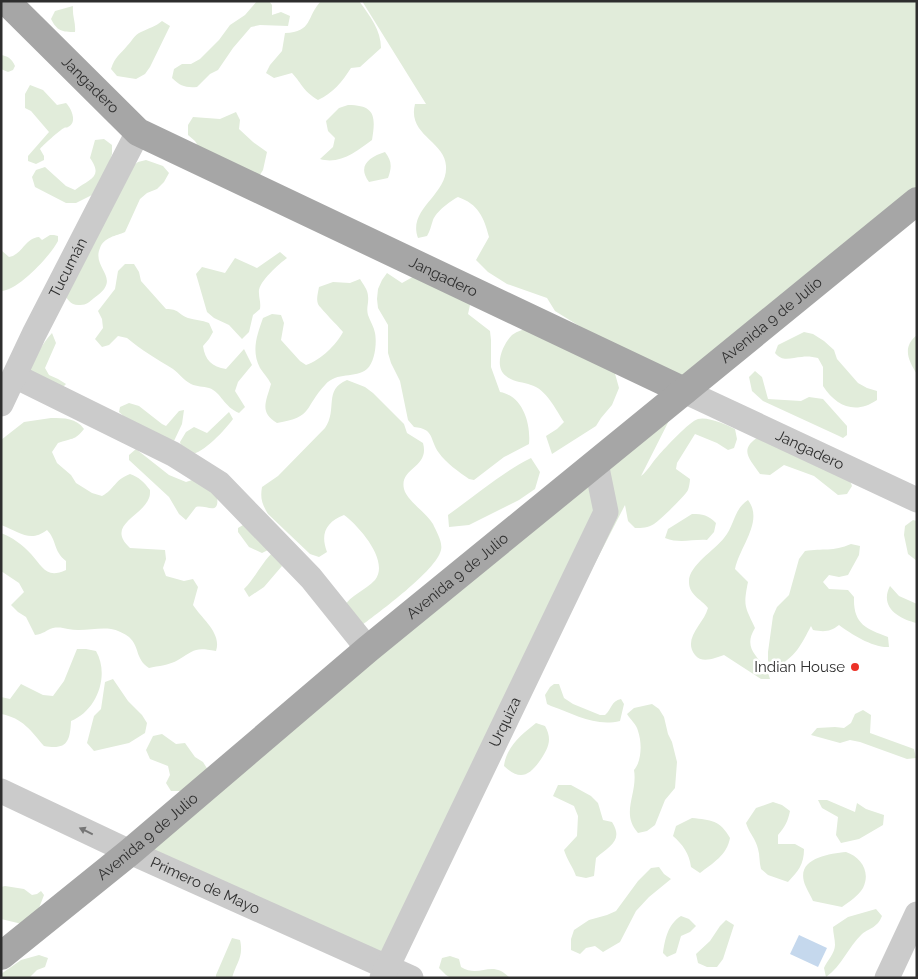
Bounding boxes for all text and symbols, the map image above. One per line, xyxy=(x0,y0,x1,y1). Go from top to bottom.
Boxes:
street label: Jangadero xyxy=(58,53,123,117)
street label: Tucumán xyxy=(45,235,91,301)
street label: Jangadero xyxy=(406,253,481,301)
street label: Avenida 9 de Julio xyxy=(717,273,826,367)
street label: Jangadero xyxy=(773,426,847,474)
street label: Avenida 9 de Julio xyxy=(403,529,512,623)
place label: Indian House xyxy=(754,658,845,676)
marker: Indian House xyxy=(849,661,861,673)
street label: Urquiza xyxy=(485,694,525,750)
street label: Avenida 9 de Julio xyxy=(93,789,202,884)
one-way arrow xyxy=(79,827,93,835)
street label: Primero de Mayo xyxy=(148,853,263,918)

